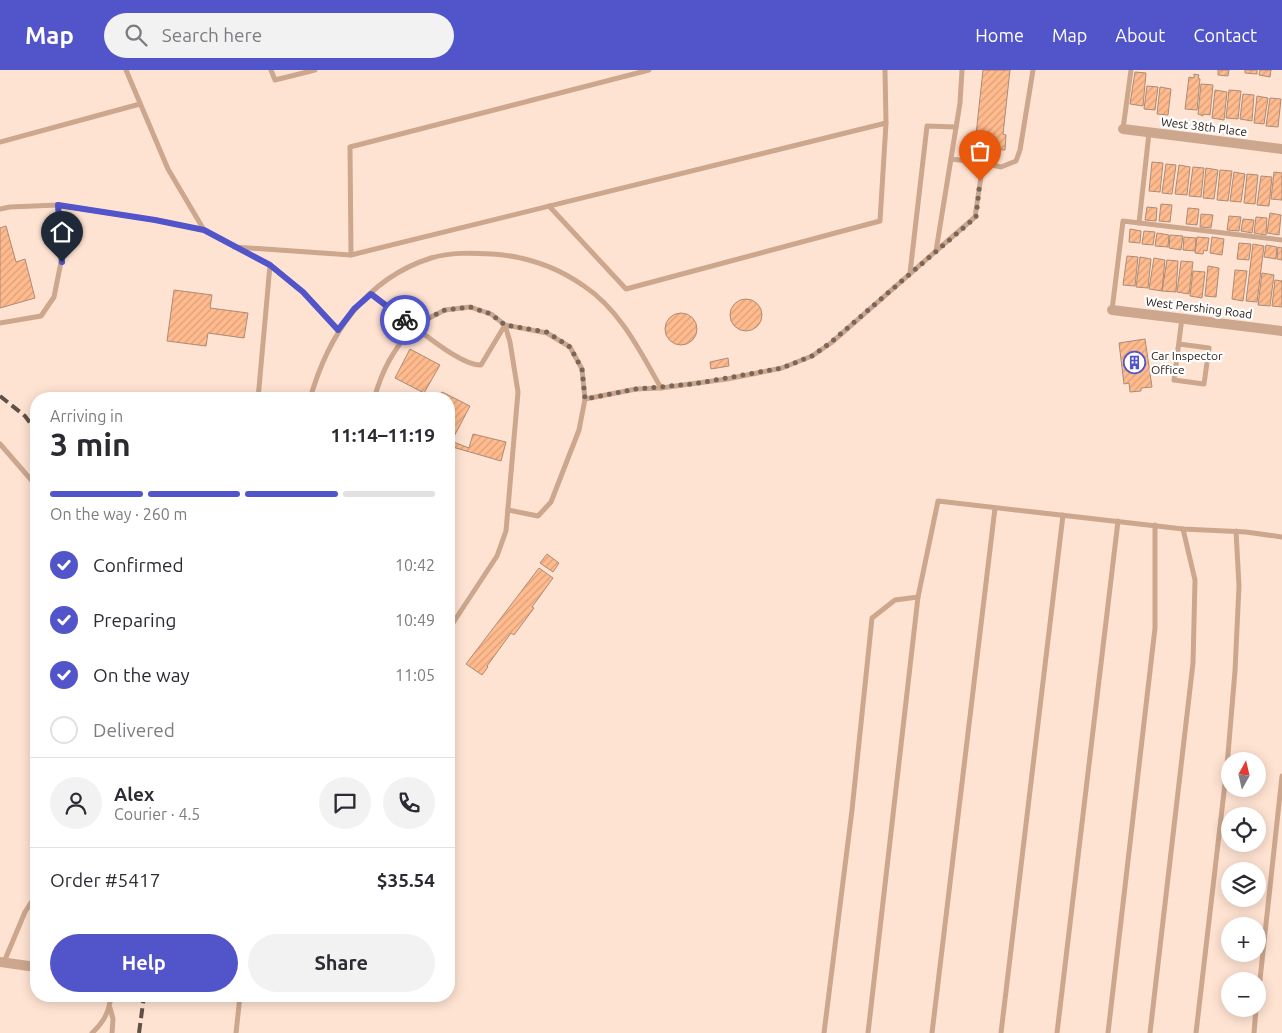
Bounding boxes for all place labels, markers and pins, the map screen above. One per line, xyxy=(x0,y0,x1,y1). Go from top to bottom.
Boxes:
pin xyxy=(959,130,1001,181)
pin xyxy=(41,211,83,262)
place label: Car Inspector Office xyxy=(1151,349,1223,376)
building icon: Car Inspector Office xyxy=(1123,351,1147,375)

